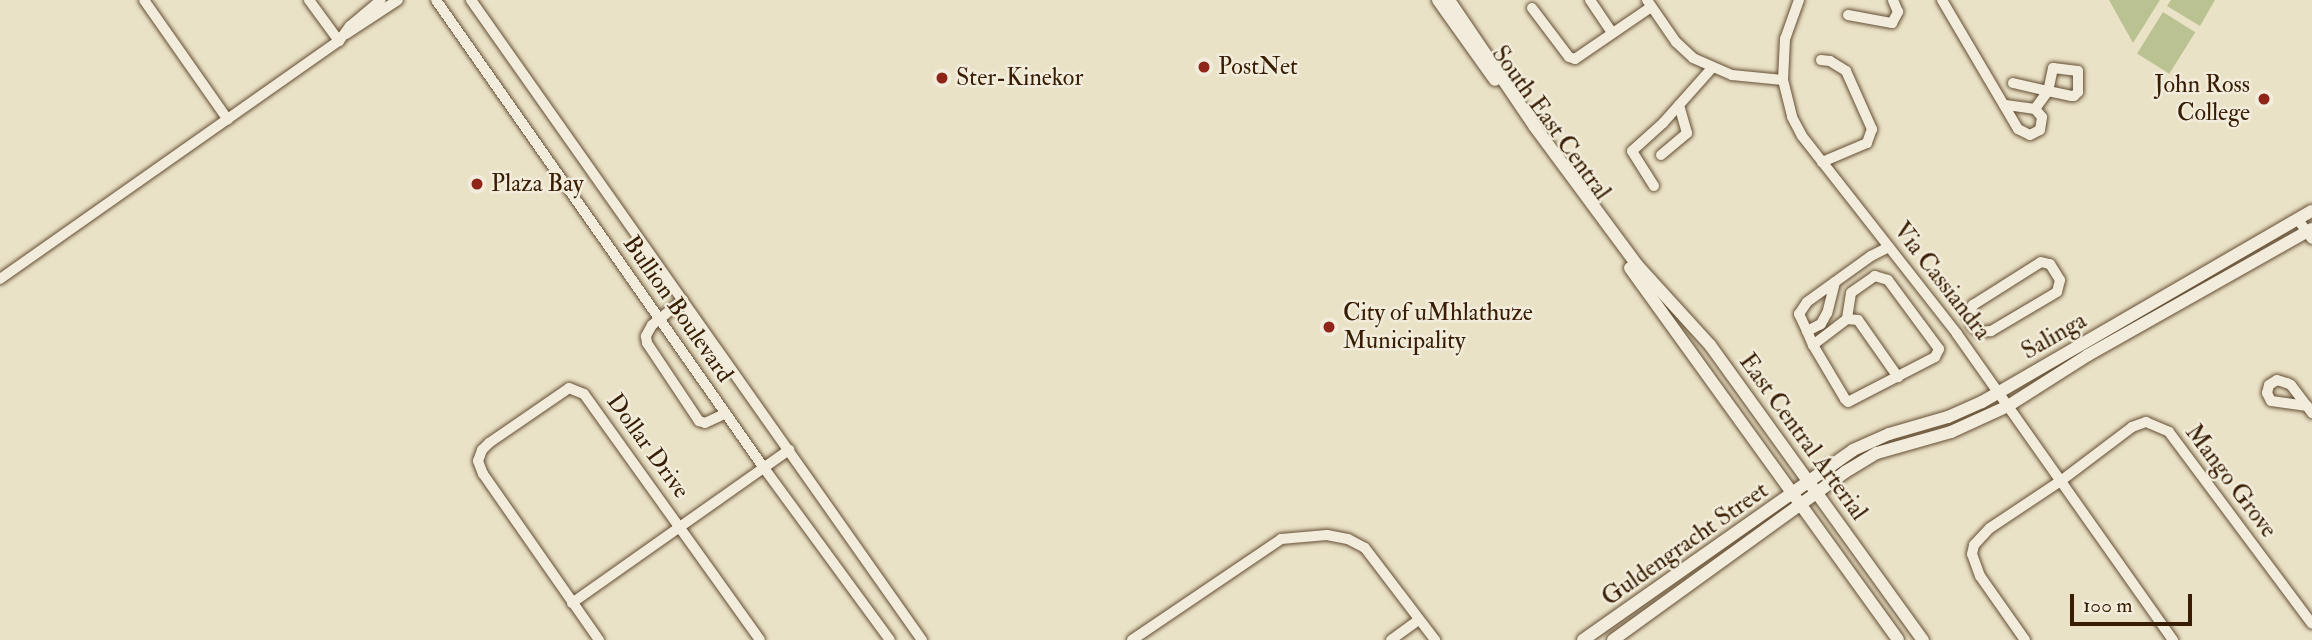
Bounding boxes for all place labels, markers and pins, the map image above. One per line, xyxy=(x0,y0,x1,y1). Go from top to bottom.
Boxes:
place label: PostNet xyxy=(1218,53,1298,81)
marker: PostNet xyxy=(1196,59,1212,75)
place label: Ster-Kinekor xyxy=(956,64,1083,92)
marker: Ster-Kinekor xyxy=(934,70,950,86)
place label: John Ross College xyxy=(2154,71,2250,127)
marker: John Ross College xyxy=(2256,91,2272,107)
place label: Plaza Bay xyxy=(491,170,584,198)
marker: Plaza Bay xyxy=(469,176,485,192)
place label: City of uMhlathuze Municipality xyxy=(1343,299,1533,355)
marker: City of uMhlathuze Municipality xyxy=(1321,319,1337,335)

